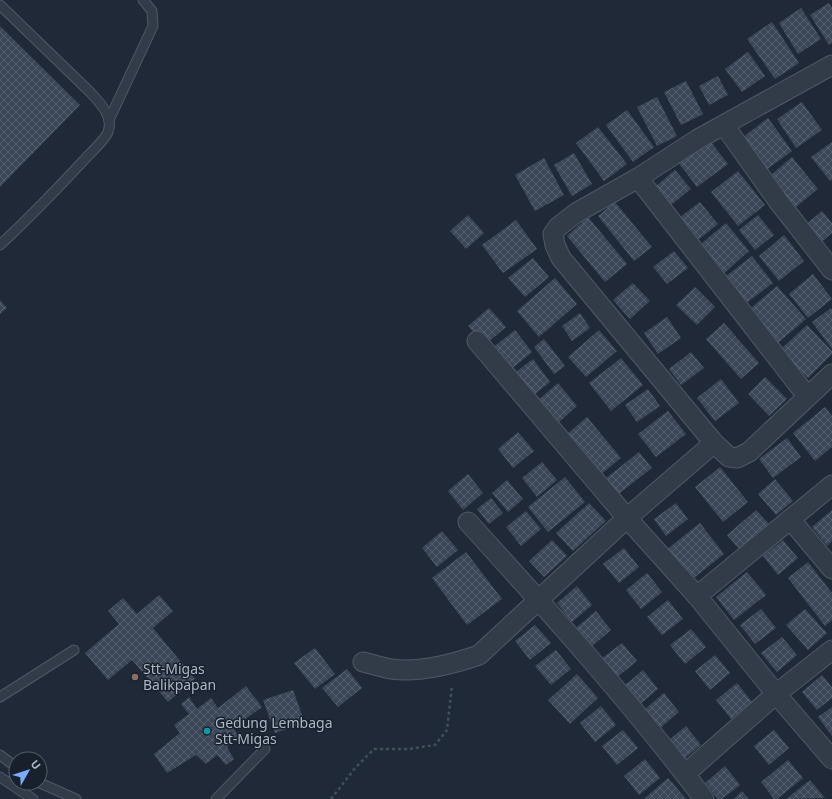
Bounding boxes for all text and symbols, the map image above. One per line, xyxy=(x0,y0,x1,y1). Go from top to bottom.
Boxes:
place label: Stt-Migas Balikpapan xyxy=(143,659,216,694)
marker: Stt-Migas Balikpapan xyxy=(130,672,140,682)
place label: Gedung Lembaga Stt-Migas xyxy=(215,713,333,748)
marker: Gedung Lembaga Stt-Migas xyxy=(202,726,212,736)
north arrow xyxy=(8,751,48,791)
text: U xyxy=(28,756,45,772)

